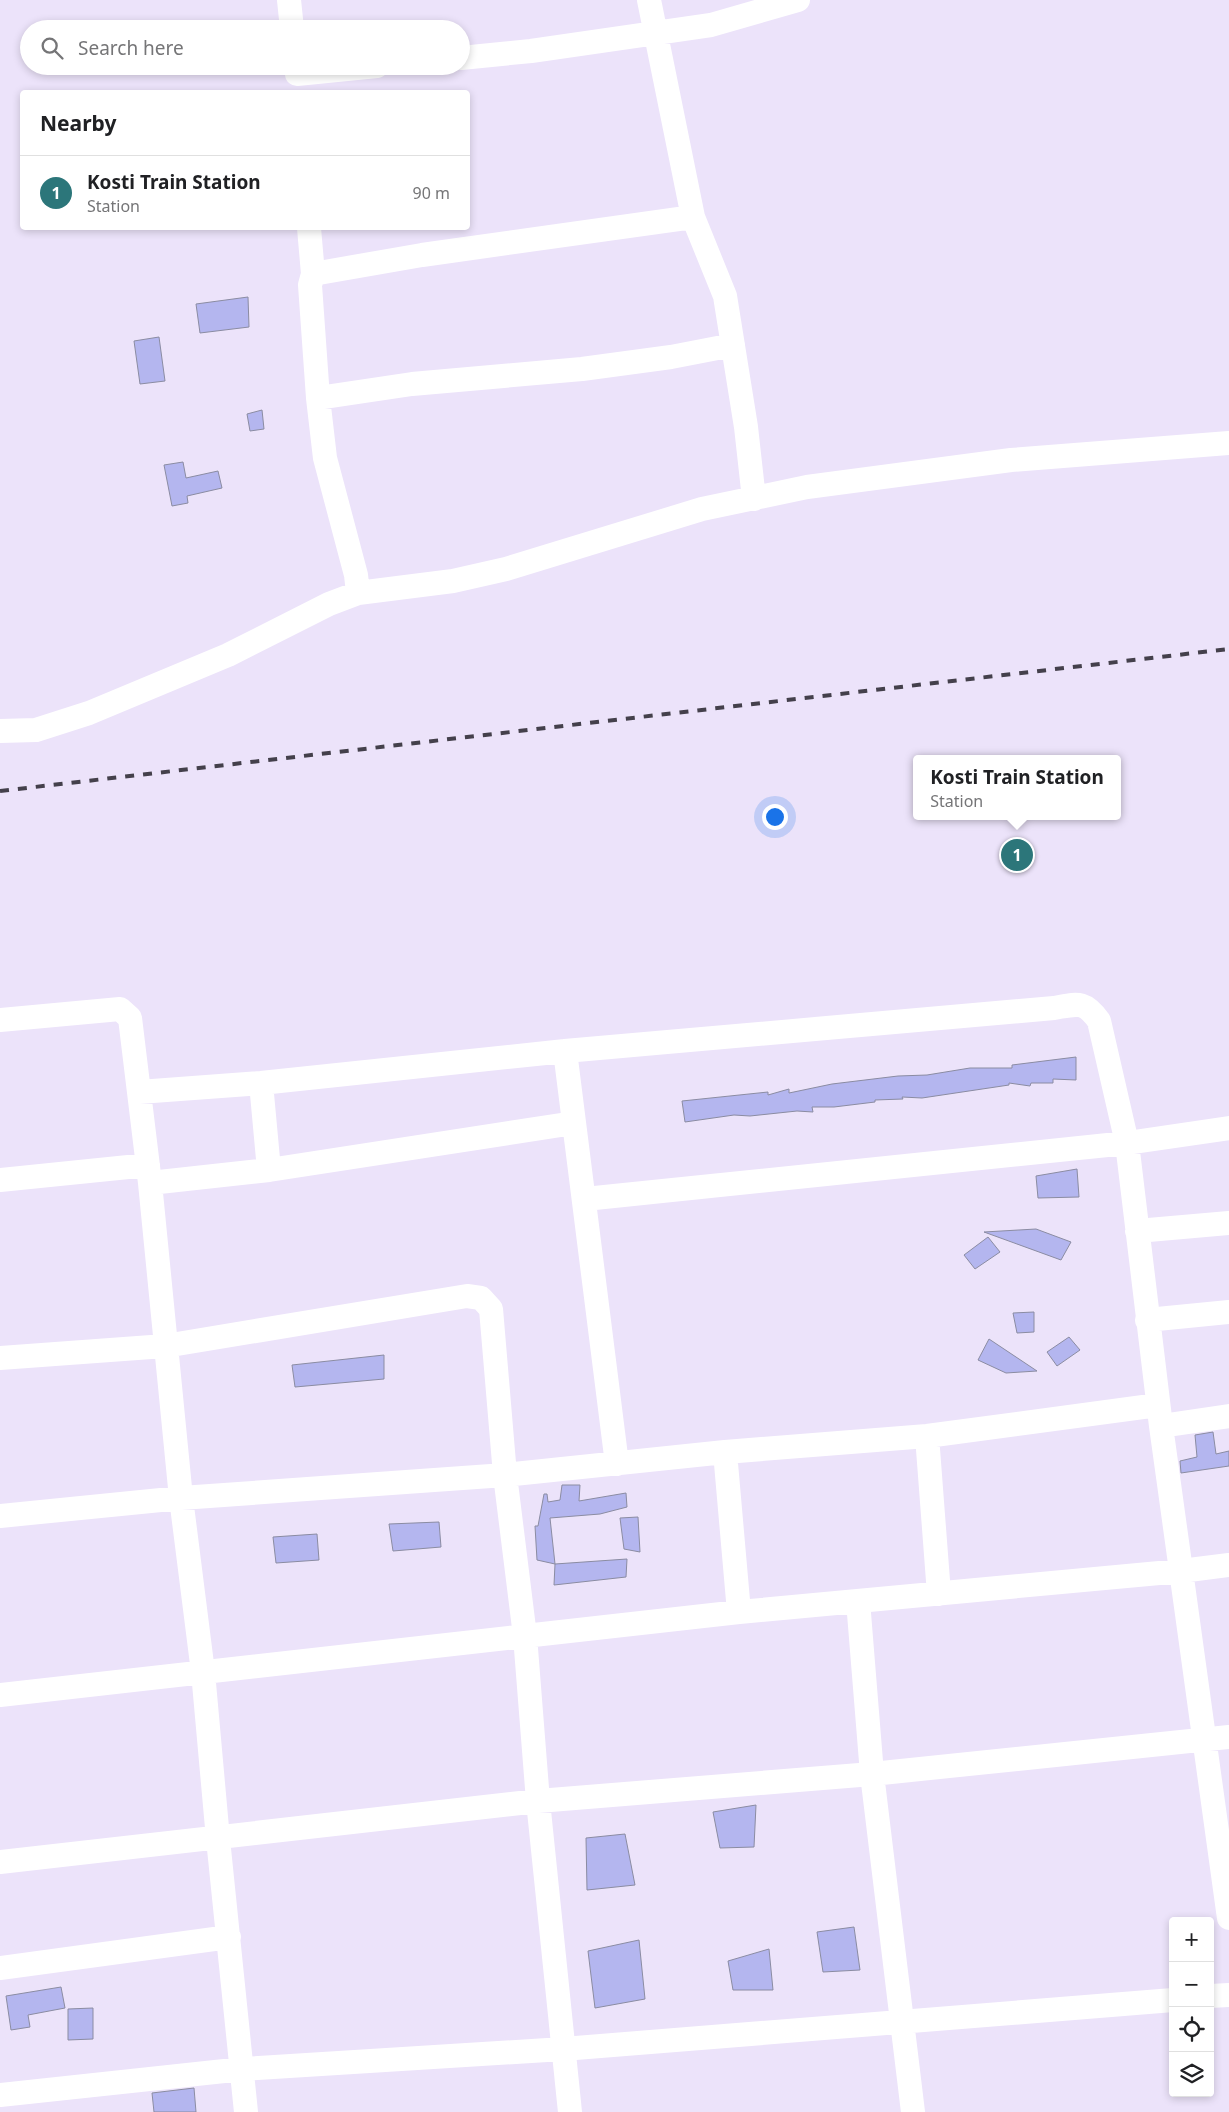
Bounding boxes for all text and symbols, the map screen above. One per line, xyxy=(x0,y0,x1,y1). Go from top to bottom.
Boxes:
search box xyxy=(20,20,470,75)
icon: search xyxy=(38,34,66,62)
text: Search here xyxy=(78,35,184,61)
text: Nearby xyxy=(40,109,116,137)
text: Kosti Train Station xyxy=(87,169,261,195)
text: 1 xyxy=(51,182,61,204)
text: 90 m xyxy=(413,182,450,204)
text: Station xyxy=(87,195,140,217)
popup xyxy=(913,755,1121,820)
text: Kosti Train Station xyxy=(930,764,1104,790)
text: Station xyxy=(930,790,983,812)
your location xyxy=(762,804,788,830)
pin: 1 xyxy=(1001,836,1033,874)
map controls xyxy=(1169,1917,1214,2097)
button: + xyxy=(1169,1917,1214,1962)
button: − xyxy=(1169,1962,1214,2007)
button: locate xyxy=(1169,2007,1214,2052)
button: layers xyxy=(1169,2052,1214,2097)

